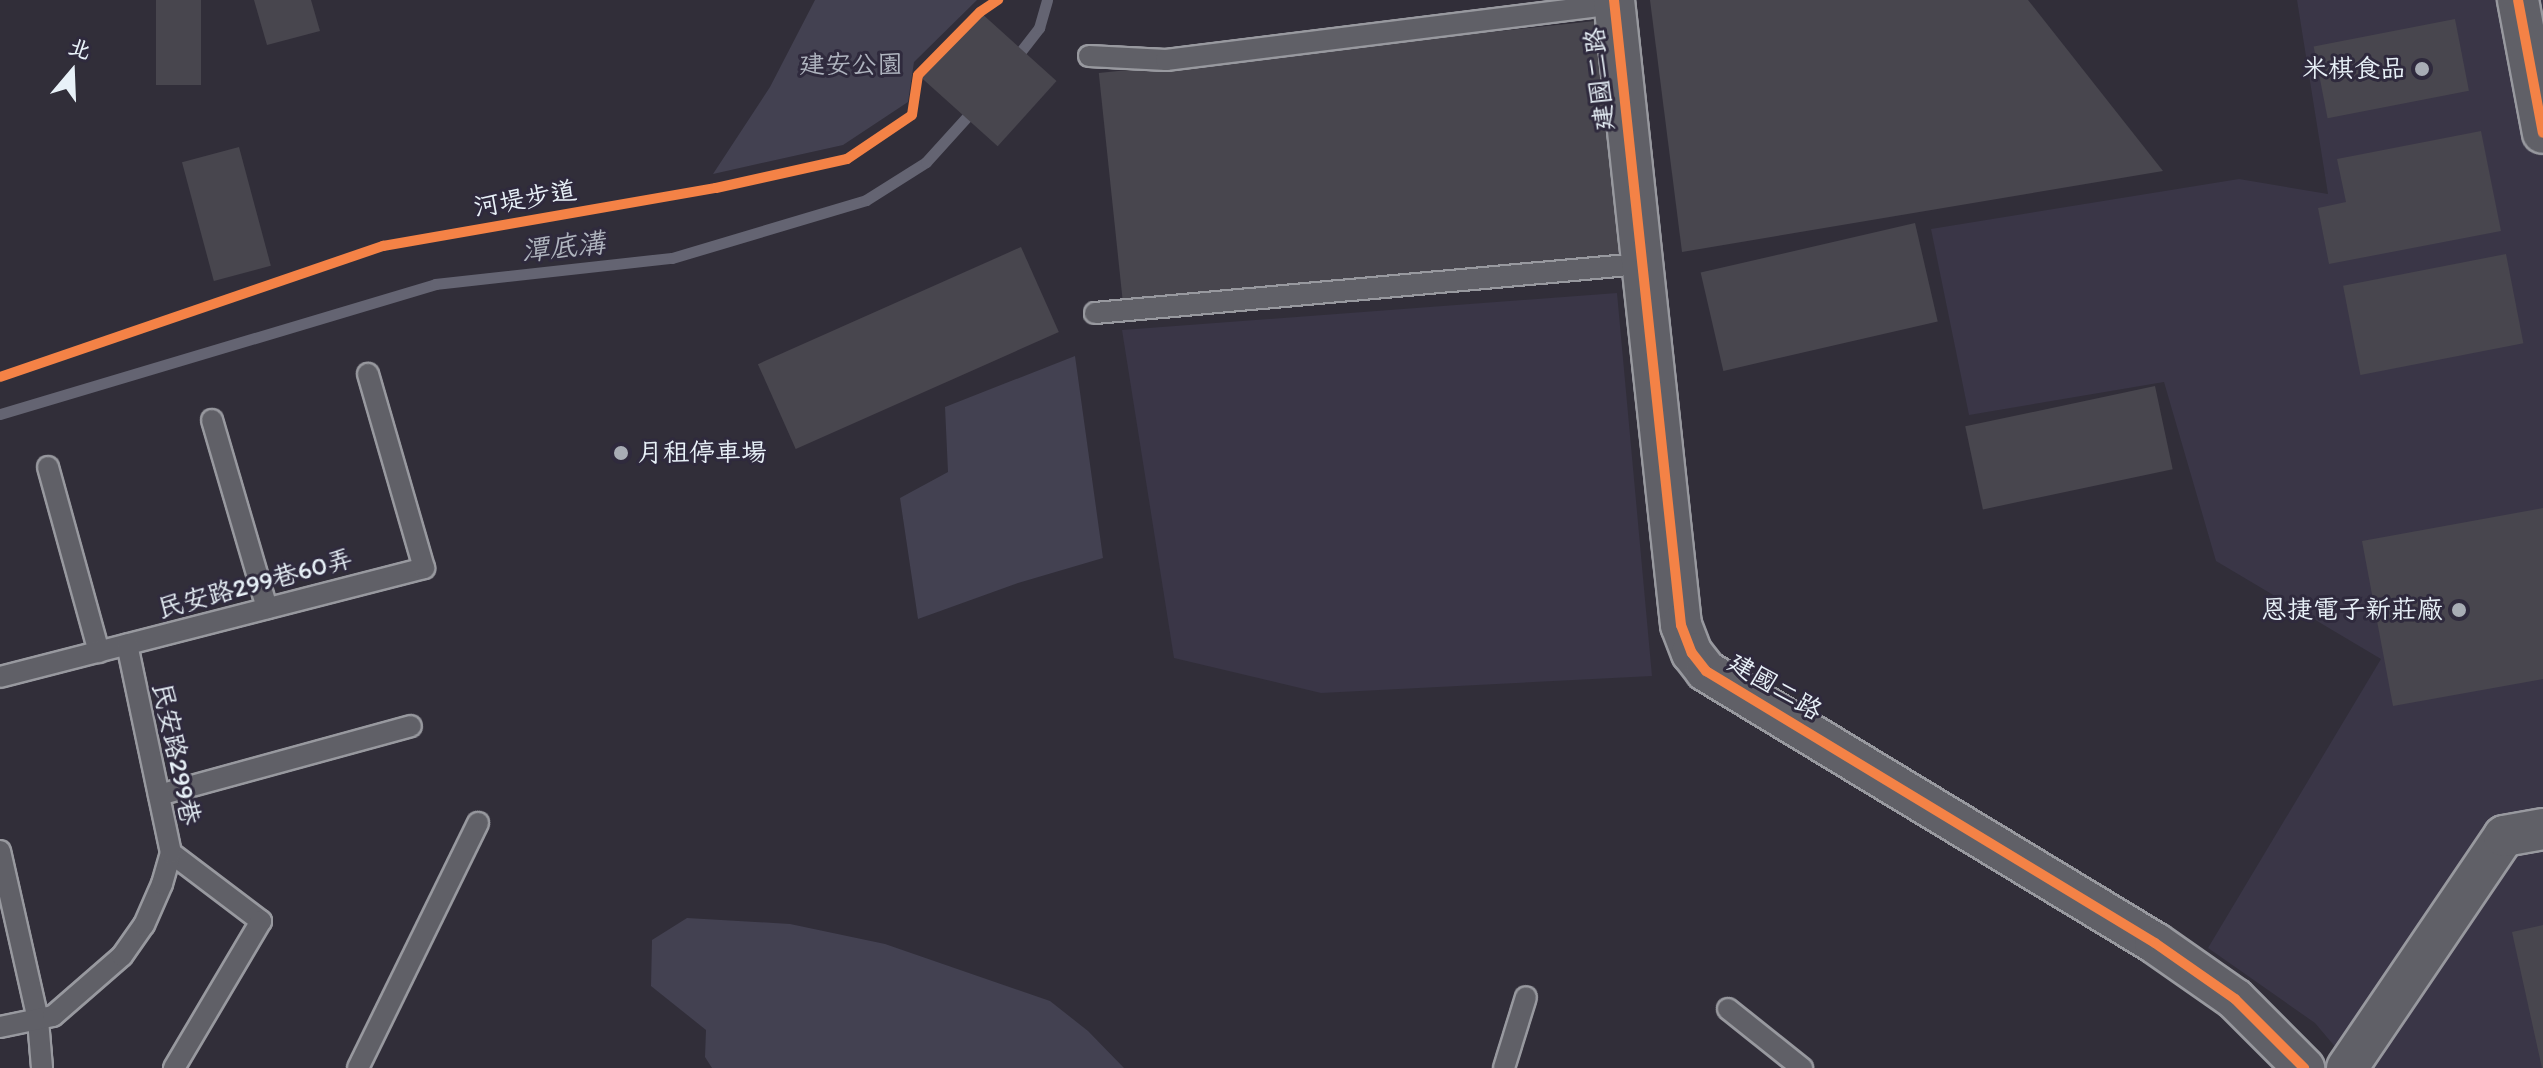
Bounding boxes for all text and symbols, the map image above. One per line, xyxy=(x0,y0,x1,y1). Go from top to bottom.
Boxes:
street label: 建國二路 xyxy=(1579,26,1621,132)
north arrow xyxy=(32,32,112,112)
text: 北 xyxy=(65,32,95,65)
park label: 建安公園 xyxy=(799,49,903,81)
place label: 米棋食品 xyxy=(2302,53,2406,85)
marker: 米棋食品 xyxy=(2413,60,2431,78)
street label: 河堤步道 xyxy=(471,175,579,223)
water label: 潭底溝 xyxy=(519,225,607,267)
place label: 月租停車場 xyxy=(637,437,767,469)
marker: 月租停車場 xyxy=(612,444,630,462)
street label: 民安路299巷60弄 xyxy=(154,543,356,625)
place label: 恩捷電子新莊廠 xyxy=(2261,594,2443,626)
marker: 恩捷電子新莊廠 xyxy=(2450,601,2468,619)
street label: 建國二路 xyxy=(1722,647,1828,727)
street label: 民安路299巷 xyxy=(146,680,206,828)

